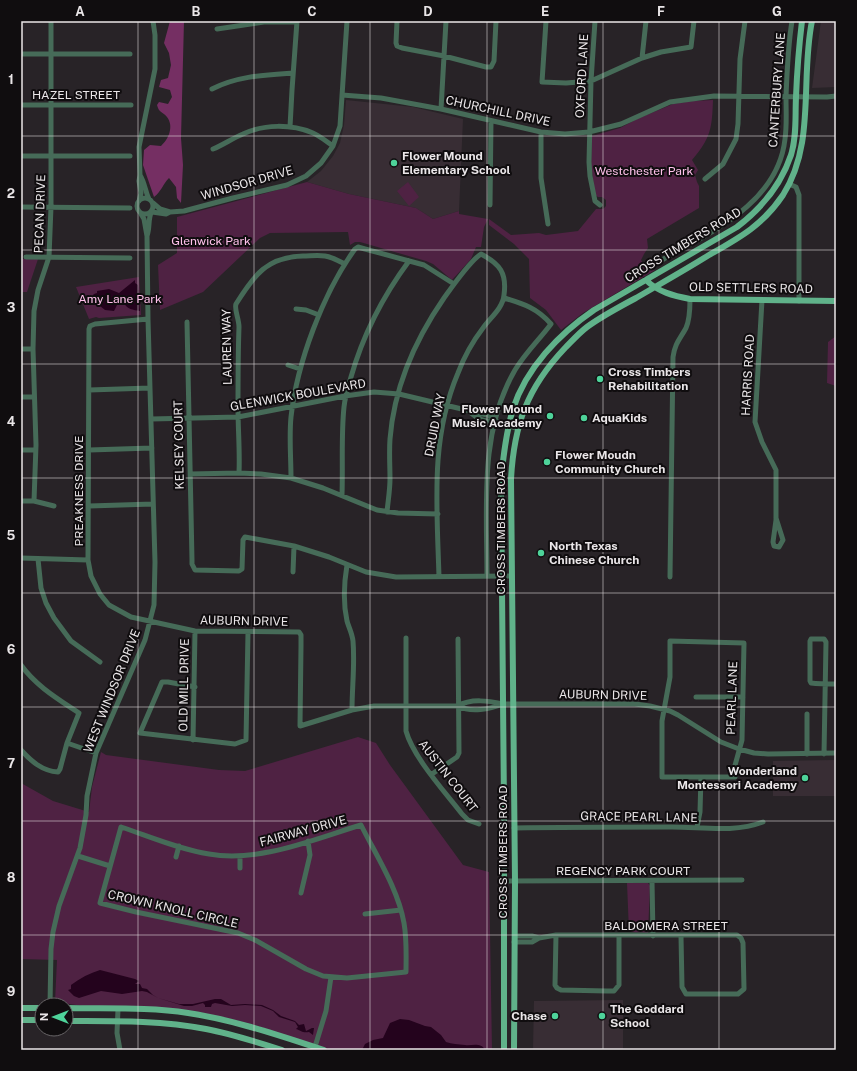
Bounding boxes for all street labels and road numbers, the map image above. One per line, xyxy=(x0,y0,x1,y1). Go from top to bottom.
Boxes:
street label: CANTERBURY LANE xyxy=(766,32,788,148)
street label: OXFORD LANE xyxy=(573,34,591,118)
street label: HAZEL STREET xyxy=(32,88,120,102)
street label: CHURCHILL DRIVE xyxy=(444,93,552,129)
street label: WINDSOR DRIVE xyxy=(199,163,295,203)
street label: PECAN DRIVE xyxy=(32,174,48,254)
street label: CROSS TIMBERS ROAD xyxy=(622,205,744,285)
street label: OLD SETTLERS ROAD xyxy=(689,280,813,296)
street label: LAUREN WAY xyxy=(219,308,235,385)
street label: HARRIS ROAD xyxy=(739,334,757,416)
street label: GLENWICK BOULEVARD xyxy=(229,376,367,414)
street label: DRUID WAY xyxy=(422,392,448,458)
street label: KELSEY COURT xyxy=(171,400,187,490)
street label: PREAKNESS DRIVE xyxy=(72,436,86,546)
street label: CROSS TIMBERS ROAD xyxy=(494,462,508,594)
street label: AUBURN DRIVE xyxy=(200,613,288,629)
street label: WEST WINDSOR DRIVE xyxy=(81,627,143,755)
street label: OLD MILL DRIVE xyxy=(176,638,192,732)
street label: PEARL LANE xyxy=(724,661,740,735)
street label: AUBURN DRIVE xyxy=(559,687,647,703)
street label: AUSTIN COURT xyxy=(416,737,480,815)
street label: CROSS TIMBERS ROAD xyxy=(496,786,510,918)
street label: GRACE PEARL LANE xyxy=(580,809,698,825)
street label: FAIRWAY DRIVE xyxy=(258,813,348,849)
street label: REGENCY PARK COURT xyxy=(556,864,690,878)
street label: CROWN KNOLL CIRCLE xyxy=(106,887,240,931)
street label: BALDOMERA STREET xyxy=(604,919,728,933)

